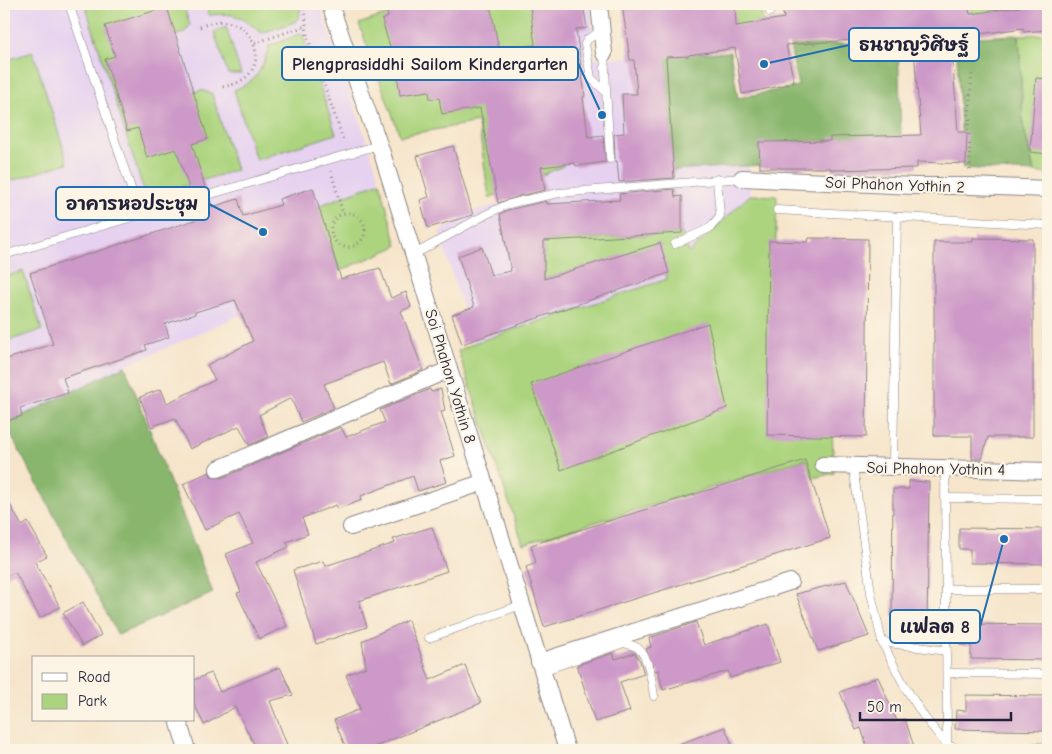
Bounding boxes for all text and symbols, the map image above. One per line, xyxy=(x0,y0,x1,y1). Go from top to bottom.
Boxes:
callout: ธนชาญวิศิษฐ์ xyxy=(849,28,979,61)
text: ธนชาญวิศิษฐ์ xyxy=(859,32,969,57)
callout: Plengprasiddhi Sailom Kindergarten xyxy=(282,47,578,80)
text: Plengprasiddhi Sailom Kindergarten xyxy=(292,54,568,75)
street label: Soi Phahon Yothin 2 xyxy=(825,174,965,196)
callout: อาคารหอประชุม xyxy=(56,187,209,220)
text: อาคารหอประชุม xyxy=(66,193,198,217)
street label: Soi Phahon Yothin 8 xyxy=(421,307,479,446)
street label: Soi Phahon Yothin 4 xyxy=(866,459,1006,479)
callout: แฟลต 8 xyxy=(890,610,980,643)
text: แฟลต 8 xyxy=(900,616,970,638)
legend xyxy=(32,656,195,722)
text: Road xyxy=(78,668,110,686)
scale bar xyxy=(860,689,1011,721)
text: Park xyxy=(78,692,107,710)
text: 50 m xyxy=(867,698,902,716)

